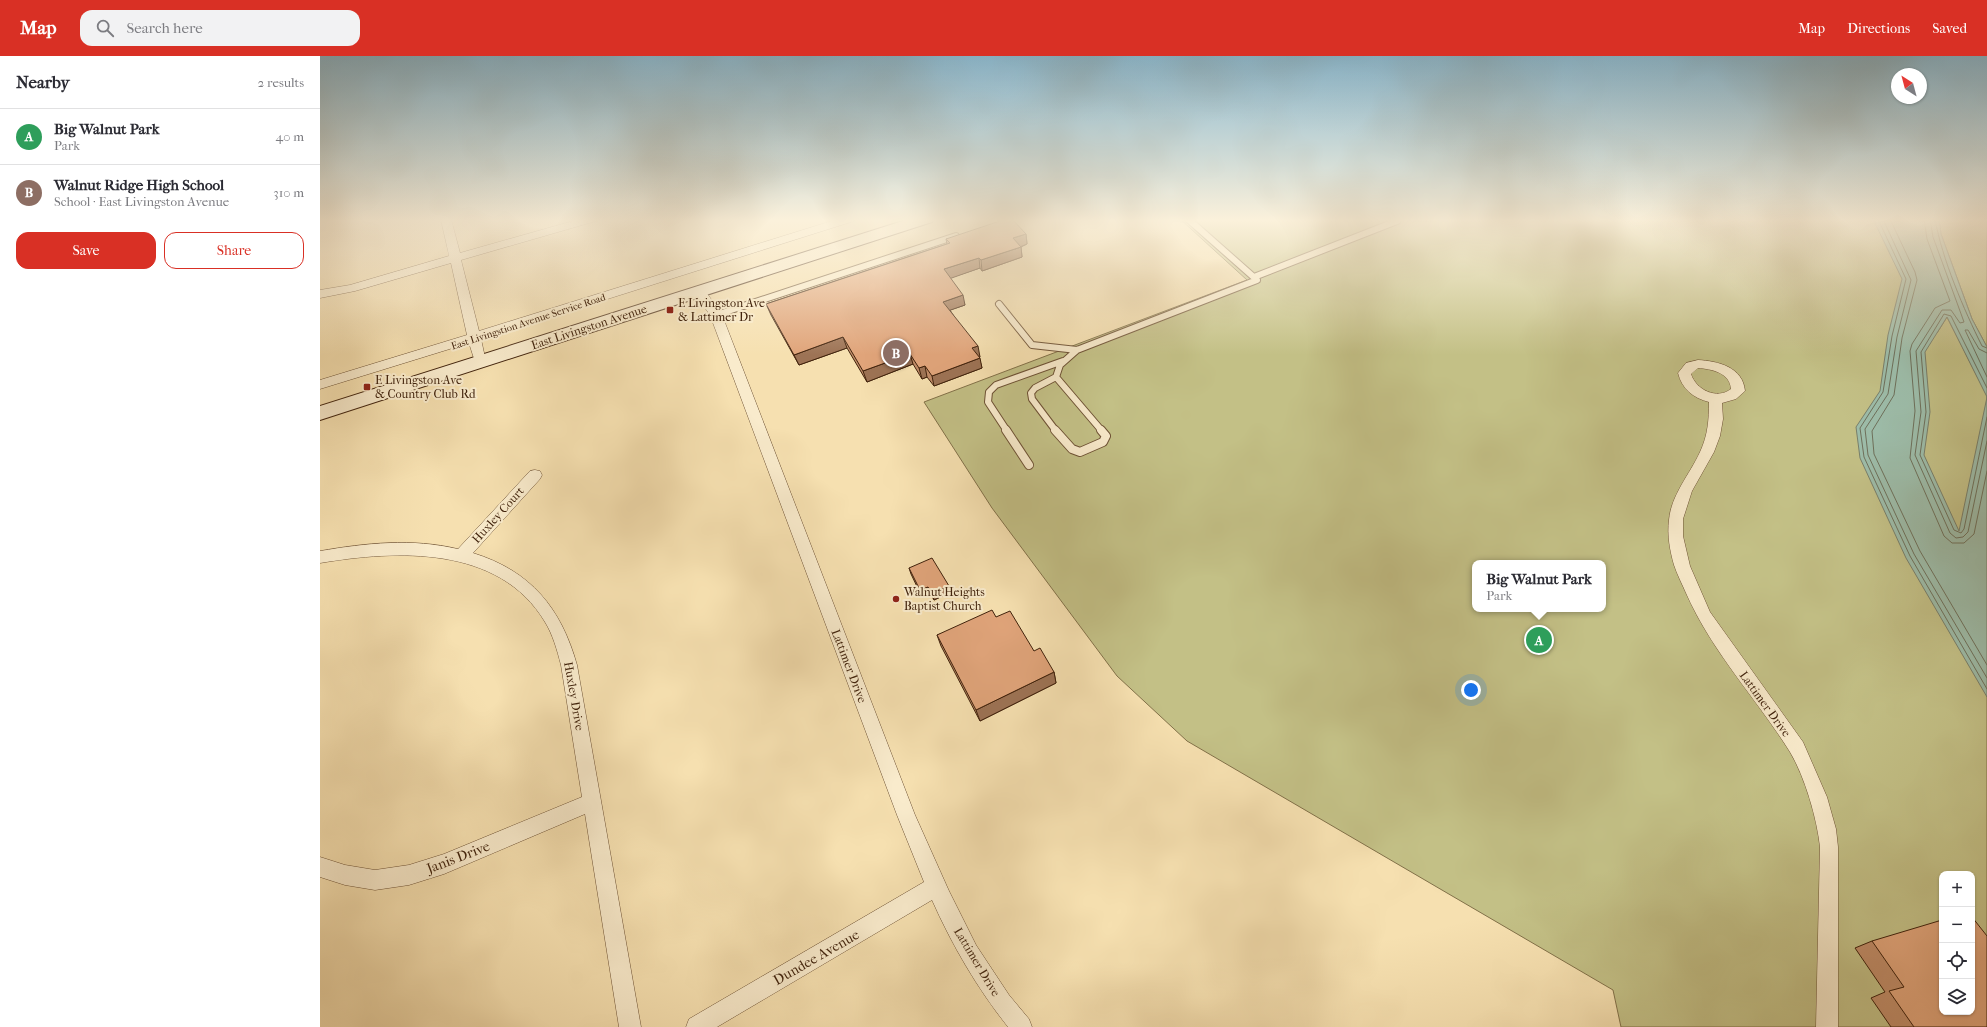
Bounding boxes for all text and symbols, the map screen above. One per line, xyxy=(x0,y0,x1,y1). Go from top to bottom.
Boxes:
search box xyxy=(80,10,360,46)
text: Map xyxy=(20,17,56,39)
icon: search xyxy=(94,17,116,39)
text: Search here xyxy=(126,19,203,37)
text: Map xyxy=(1798,20,1825,37)
text: Directions xyxy=(1847,20,1910,37)
text: Saved xyxy=(1932,20,1967,37)
north arrow xyxy=(1891,68,1927,104)
text: Nearby xyxy=(16,72,70,92)
text: 2 results xyxy=(258,75,304,90)
text: Big Walnut Park xyxy=(54,120,160,138)
text: A xyxy=(25,129,33,144)
text: 40 m xyxy=(276,129,304,144)
text: Park xyxy=(54,138,80,153)
text: Walnut Ridge High School xyxy=(54,176,224,194)
text: B xyxy=(25,185,33,200)
text: 310 m xyxy=(273,185,304,200)
text: School · East Livingston Avenue xyxy=(54,194,229,209)
button: Save xyxy=(16,232,156,269)
button: Share xyxy=(164,232,304,269)
street label: East Livingstion Avenue Service Road xyxy=(450,291,608,353)
place label: E Livingston Ave & Lattimer Dr xyxy=(678,296,765,324)
street label: East Livingston Avenue xyxy=(529,302,649,352)
marker: E Livingston Ave & Lattimer Dr xyxy=(665,305,675,315)
pin: B xyxy=(883,338,909,368)
place label: E Livingston Ave & Country Club Rd xyxy=(375,373,476,401)
marker: E Livingston Ave & Country Club Rd xyxy=(362,382,372,392)
street label: Huxley Court xyxy=(469,484,527,546)
popup xyxy=(1472,560,1606,612)
text: Big Walnut Park xyxy=(1486,570,1592,588)
place label: Walnut Heights Baptist Church xyxy=(903,585,985,613)
text: Park xyxy=(1486,588,1512,603)
marker: Walnut Heights Baptist Church xyxy=(891,594,901,604)
pin: A xyxy=(1526,625,1552,655)
street label: Lattimer Drive xyxy=(829,627,869,705)
street label: Huxley Drive xyxy=(561,660,587,732)
street label: Lattimer Drive xyxy=(1736,668,1794,740)
your location xyxy=(1461,680,1481,700)
street label: Janis Drive xyxy=(423,838,492,878)
map controls xyxy=(1939,871,1975,1015)
button: + xyxy=(1939,871,1975,907)
button: − xyxy=(1939,907,1975,943)
street label: Lattimer Drive xyxy=(951,925,1003,999)
street label: Dundee Avenue xyxy=(770,926,862,989)
button: locate xyxy=(1939,943,1975,979)
button: layers xyxy=(1939,979,1975,1015)

